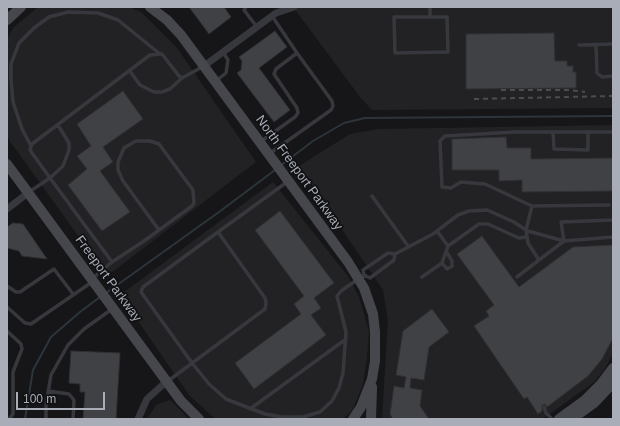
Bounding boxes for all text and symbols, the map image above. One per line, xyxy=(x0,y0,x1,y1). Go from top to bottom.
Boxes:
street label: North Freeport Parkway xyxy=(252,113,346,233)
street label: Freeport Parkway xyxy=(72,233,144,325)
scale bar xyxy=(18,384,107,410)
text: 100 m xyxy=(23,392,56,406)

